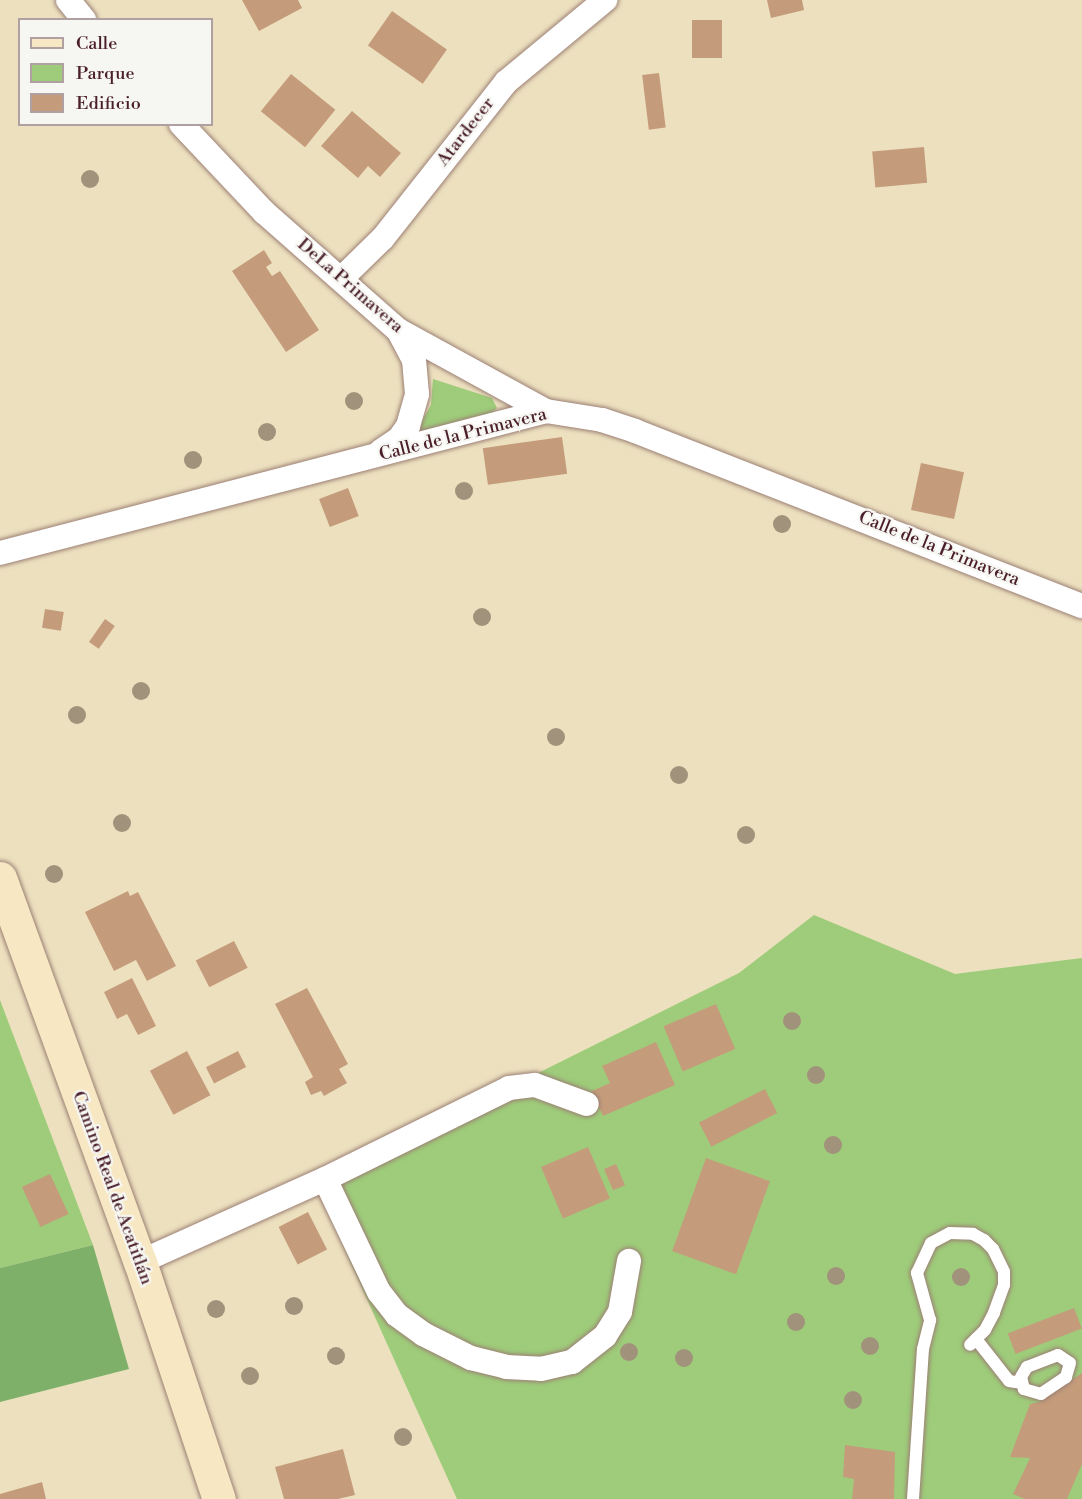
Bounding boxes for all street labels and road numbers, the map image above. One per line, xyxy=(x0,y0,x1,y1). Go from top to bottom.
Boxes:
street label: Atardecer xyxy=(433,93,499,171)
street label: DeLa Primavera xyxy=(293,234,407,338)
street label: Calle de la Primavera xyxy=(377,404,549,466)
street label: Calle de la Primavera xyxy=(855,507,1023,591)
street label: Camino Real de Acatitlán xyxy=(67,1088,157,1288)

